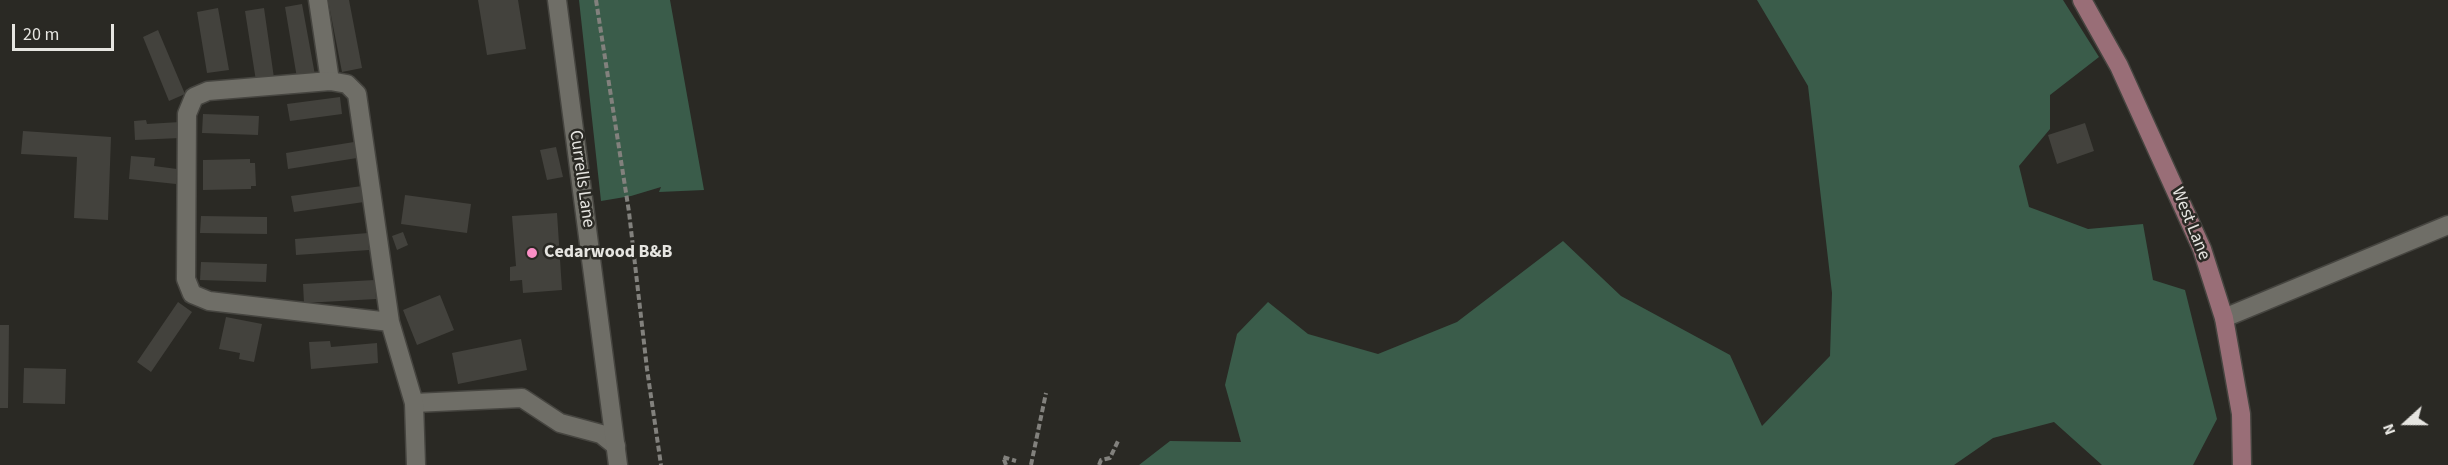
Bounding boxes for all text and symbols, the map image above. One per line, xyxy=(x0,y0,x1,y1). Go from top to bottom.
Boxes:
scale bar xyxy=(15,12,117,50)
text: 20 m xyxy=(23,22,59,47)
street label: Currells Lane xyxy=(563,129,599,229)
street label: West Lane xyxy=(2166,184,2214,264)
place label: Cedarwood B&B xyxy=(544,242,672,264)
marker: Cedarwood B&B xyxy=(525,246,539,260)
north arrow xyxy=(2376,393,2436,453)
text: N xyxy=(2377,421,2401,438)

